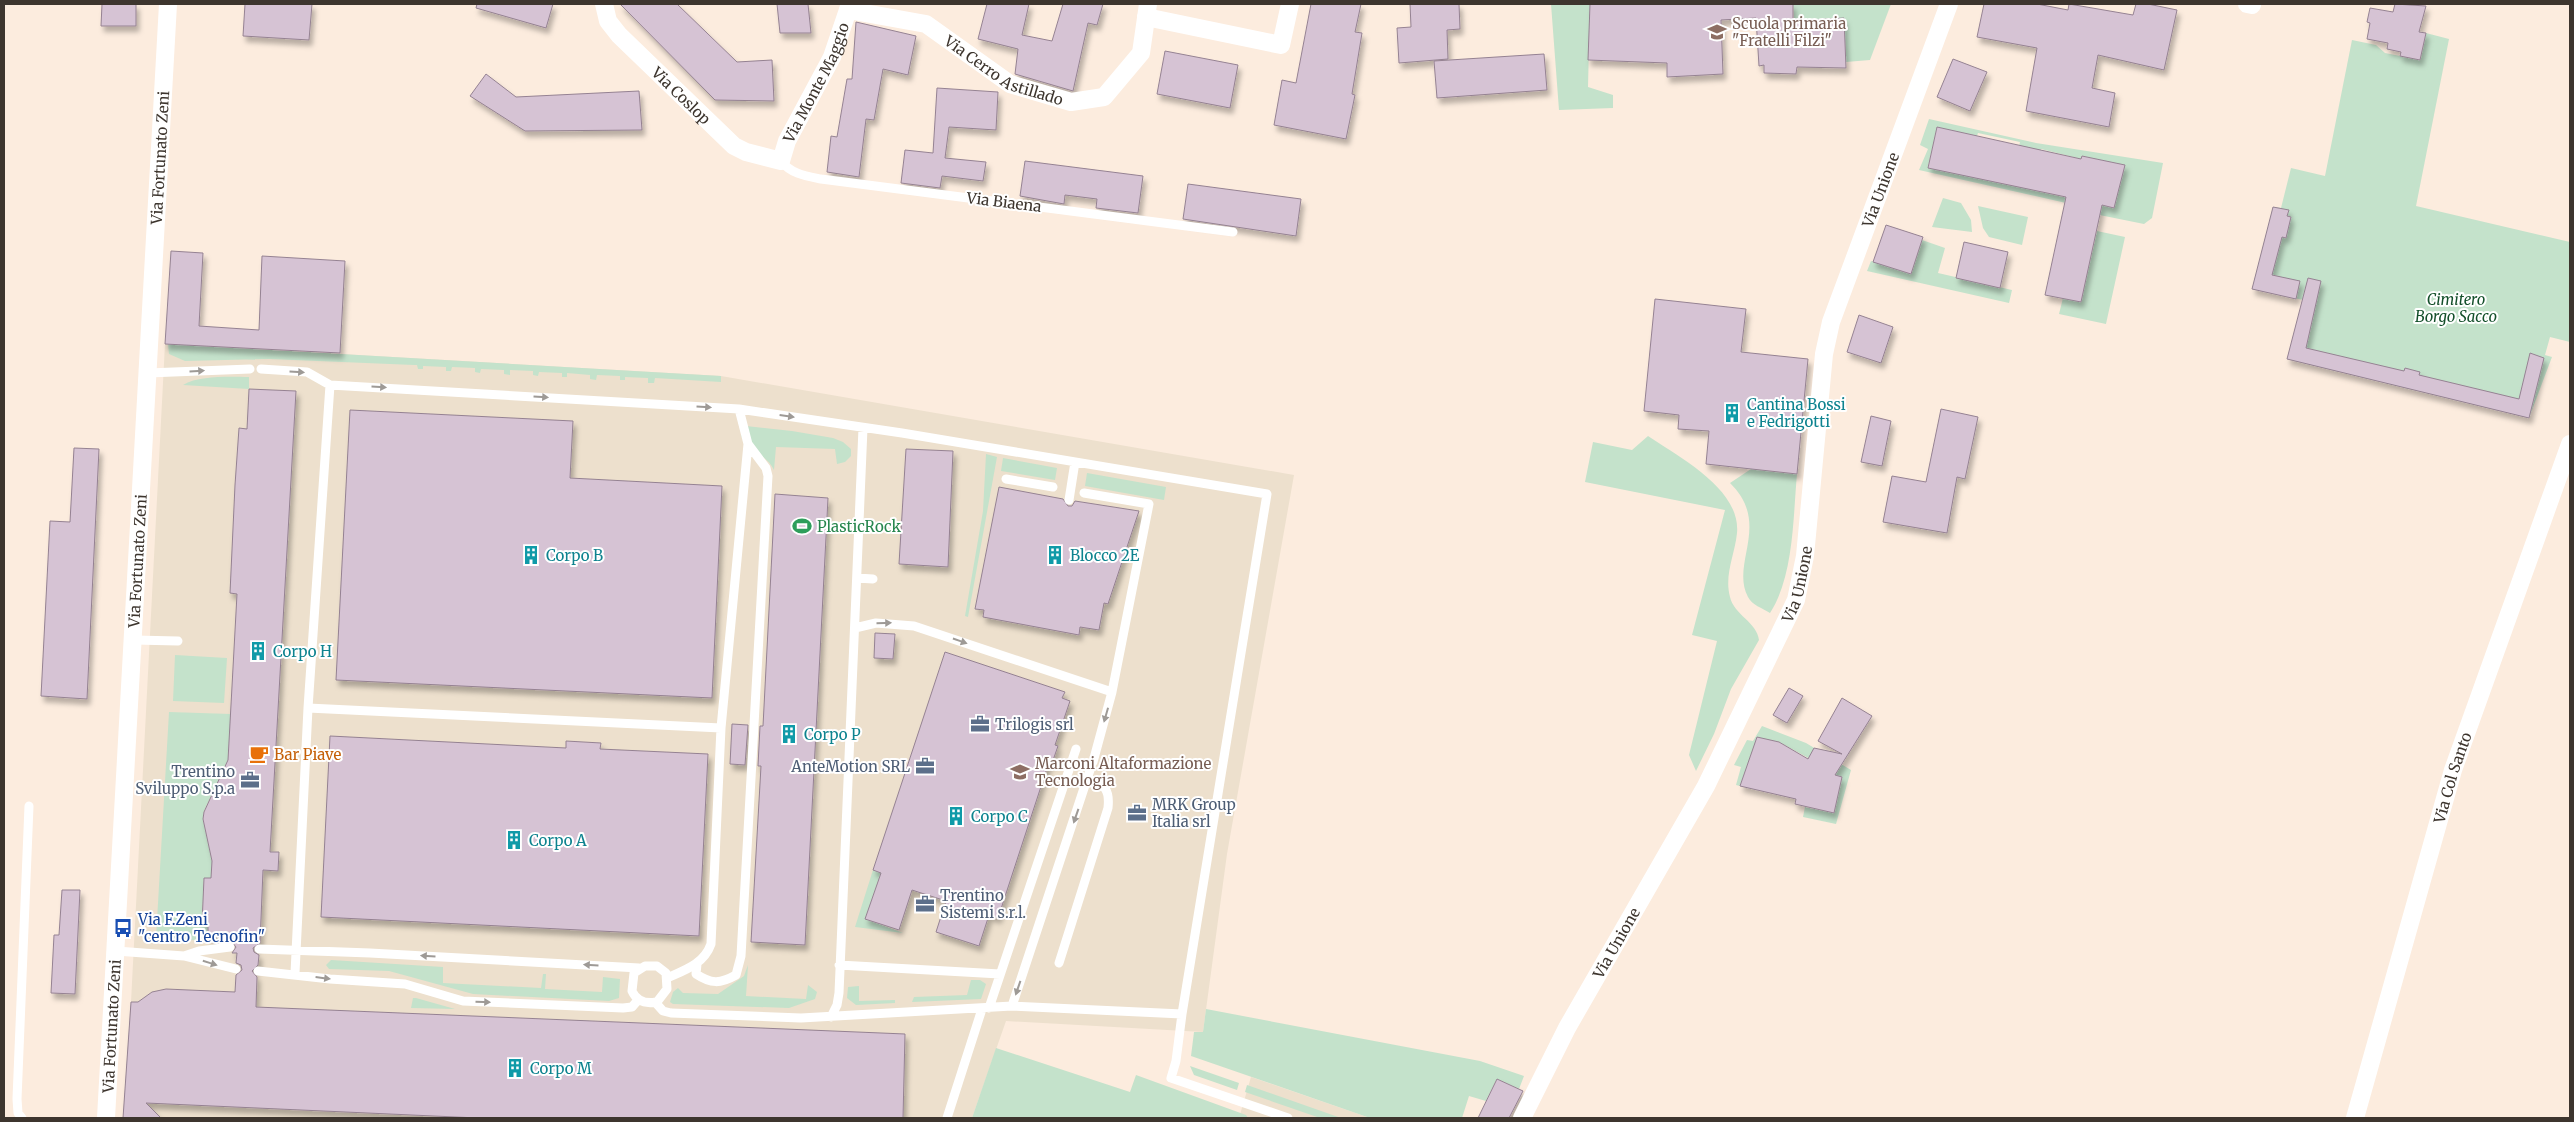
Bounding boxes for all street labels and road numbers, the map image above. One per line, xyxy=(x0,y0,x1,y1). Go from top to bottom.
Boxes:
street label: Via Monte Maggio xyxy=(778,20,853,147)
street label: Via Cerro Astillado xyxy=(940,30,1066,109)
street label: Via Coslop xyxy=(647,62,715,128)
street label: Via Fortunato Zeni xyxy=(146,90,173,226)
street label: Via Unione xyxy=(1857,149,1903,231)
street label: Via Biaena xyxy=(965,188,1042,216)
street label: Via Fortunato Zeni xyxy=(124,493,150,629)
street label: Via Unione xyxy=(1777,545,1815,626)
street label: Via Col Santo xyxy=(2429,729,2475,826)
street label: Via Unione xyxy=(1588,904,1644,982)
street label: Via Fortunato Zeni xyxy=(98,959,124,1094)

